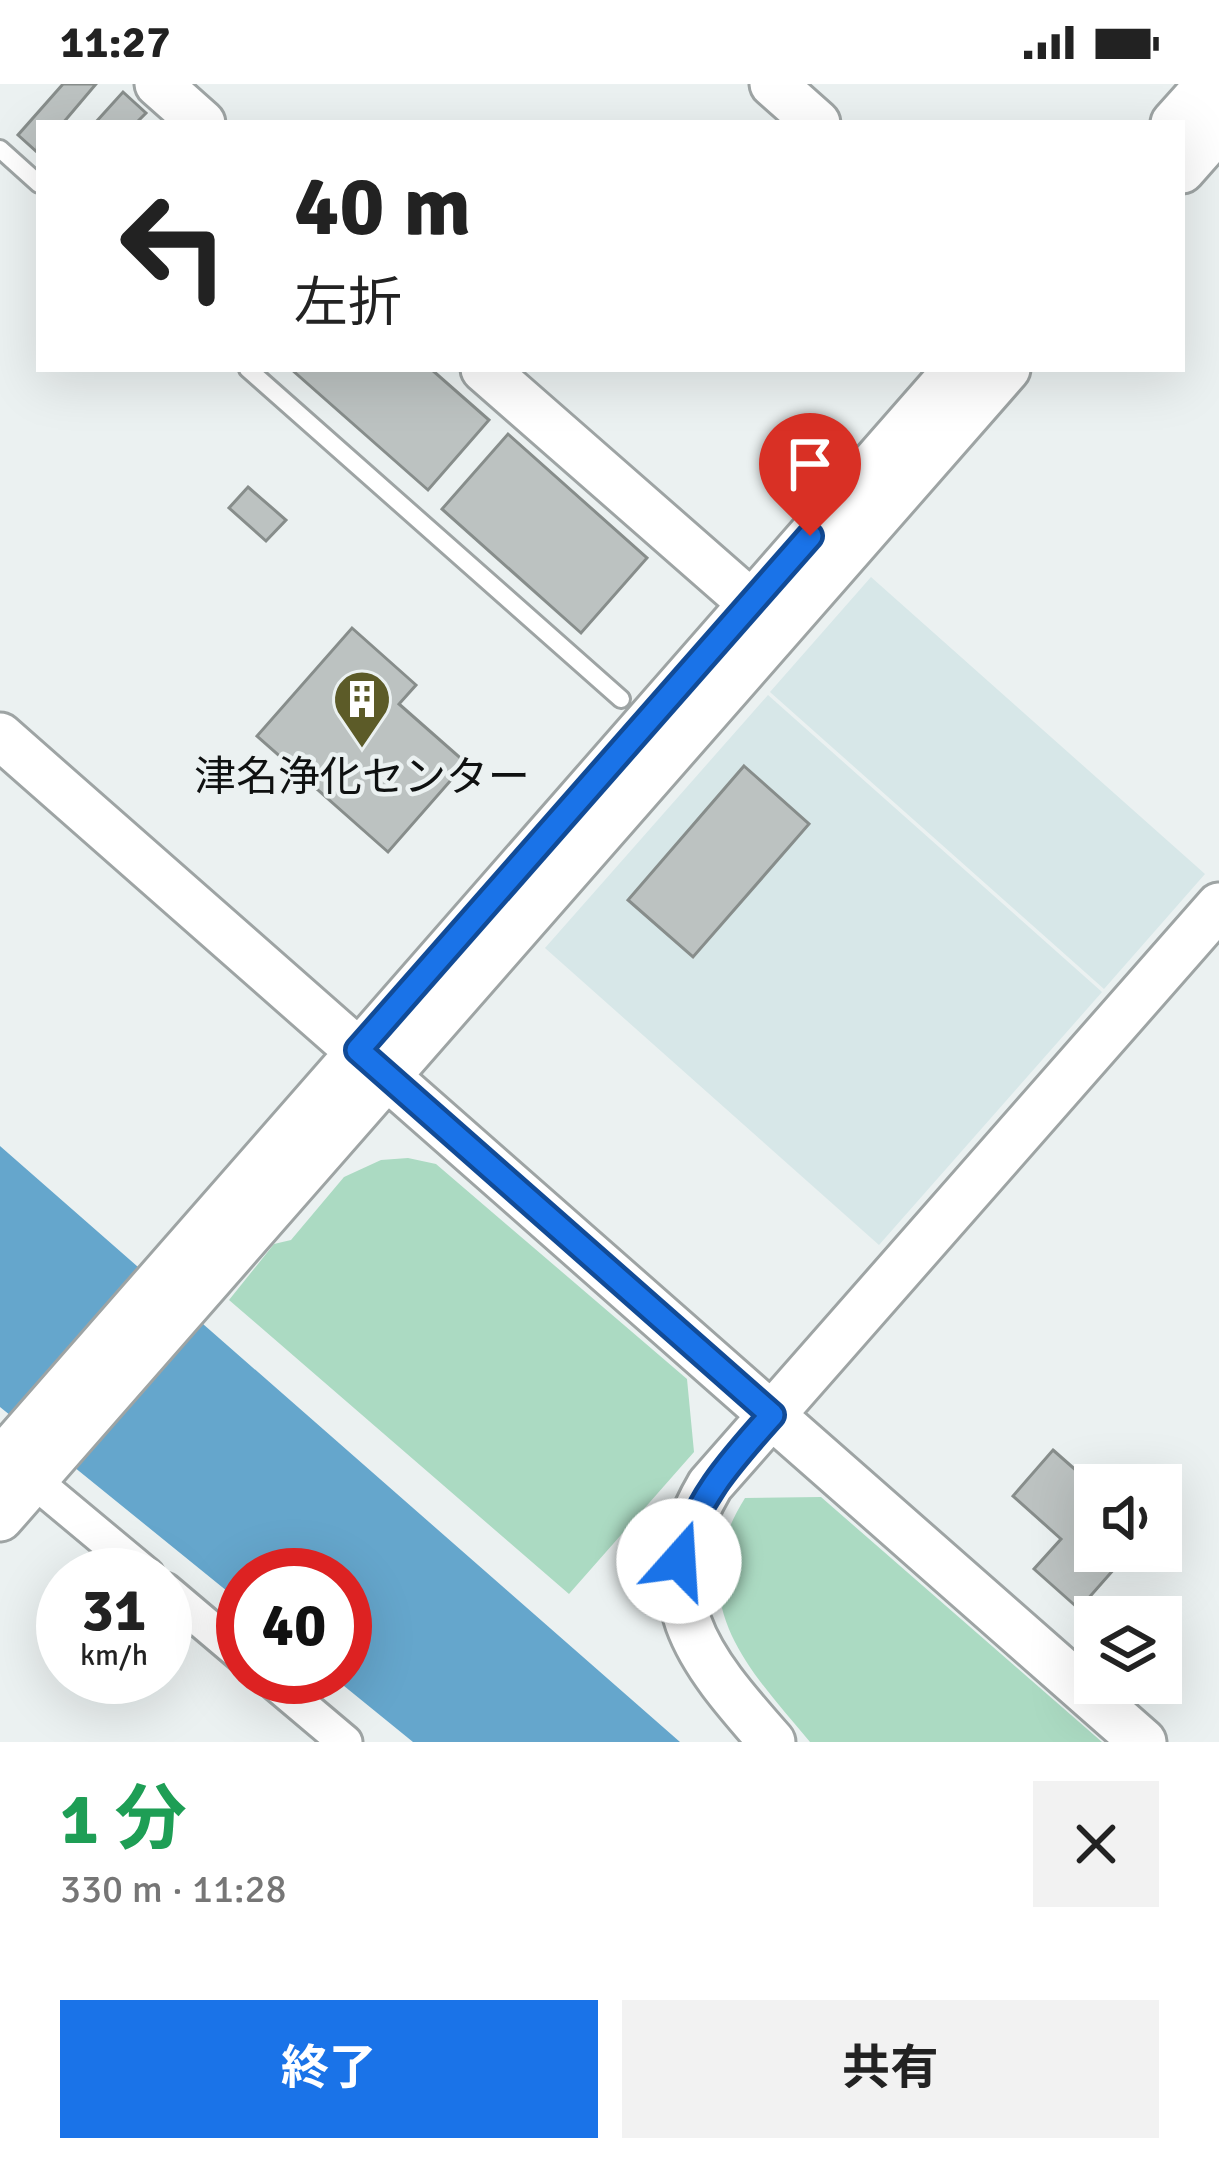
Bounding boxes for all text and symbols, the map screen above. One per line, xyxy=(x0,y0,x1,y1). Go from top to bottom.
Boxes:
text: 11:27 xyxy=(60,15,170,70)
text: 40 m xyxy=(294,155,471,259)
icon: left xyxy=(96,168,252,324)
text: 左折 xyxy=(294,270,402,337)
pin xyxy=(759,413,861,536)
icon: arrive xyxy=(777,431,843,497)
building icon: 津名浄化センター xyxy=(331,668,393,750)
place label: 津名浄化センター xyxy=(194,752,530,803)
map controls xyxy=(1074,1464,1182,1704)
button: sound xyxy=(1074,1464,1182,1572)
position arrow xyxy=(616,1498,742,1624)
speed limit sign: 40 xyxy=(216,1548,372,1704)
text: 31 xyxy=(82,1574,146,1648)
button: layers xyxy=(1074,1596,1182,1704)
text: km/h xyxy=(80,1637,148,1674)
text: 1 分 xyxy=(60,1775,187,1864)
button: close xyxy=(1033,1781,1159,1907)
text: 330 m · 11:28 xyxy=(60,1865,287,1913)
button: 終了 xyxy=(60,2000,598,2138)
button: 共有 xyxy=(622,2000,1159,2138)

